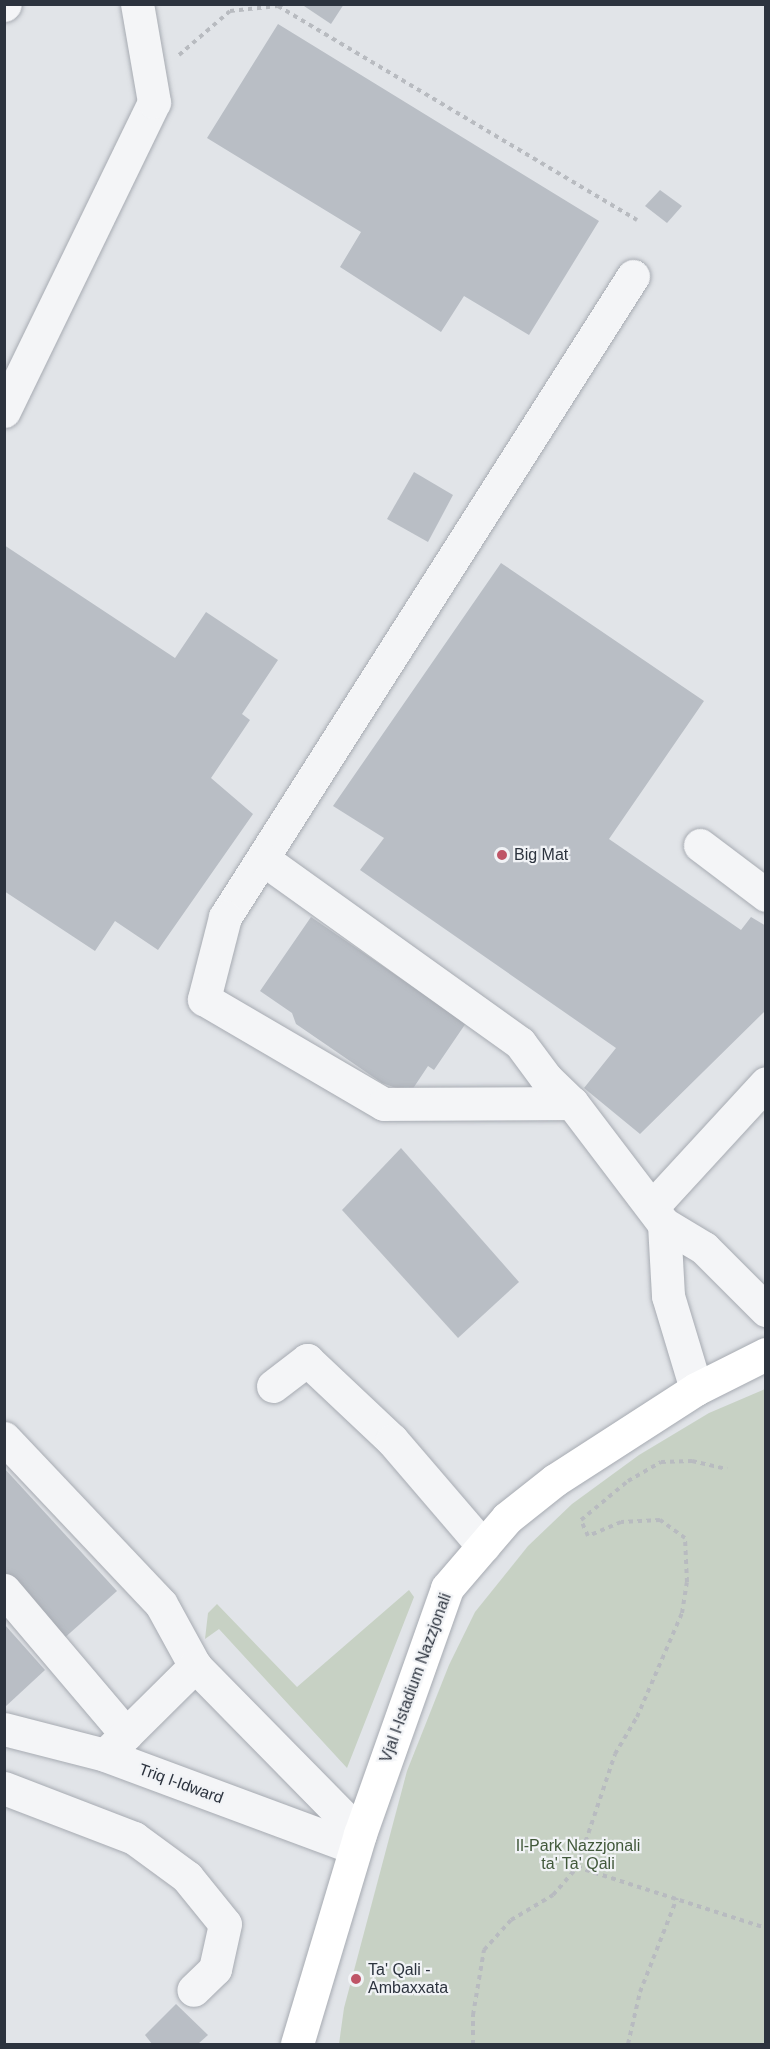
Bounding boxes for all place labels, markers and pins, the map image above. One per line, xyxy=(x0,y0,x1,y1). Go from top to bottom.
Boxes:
place label: Big Mat xyxy=(514,845,568,865)
marker: Big Mat xyxy=(495,848,509,862)
place label: Ta' Qali - Ambaxxata xyxy=(368,1960,448,1998)
marker: Ta' Qali - Ambaxxata xyxy=(349,1972,363,1986)

